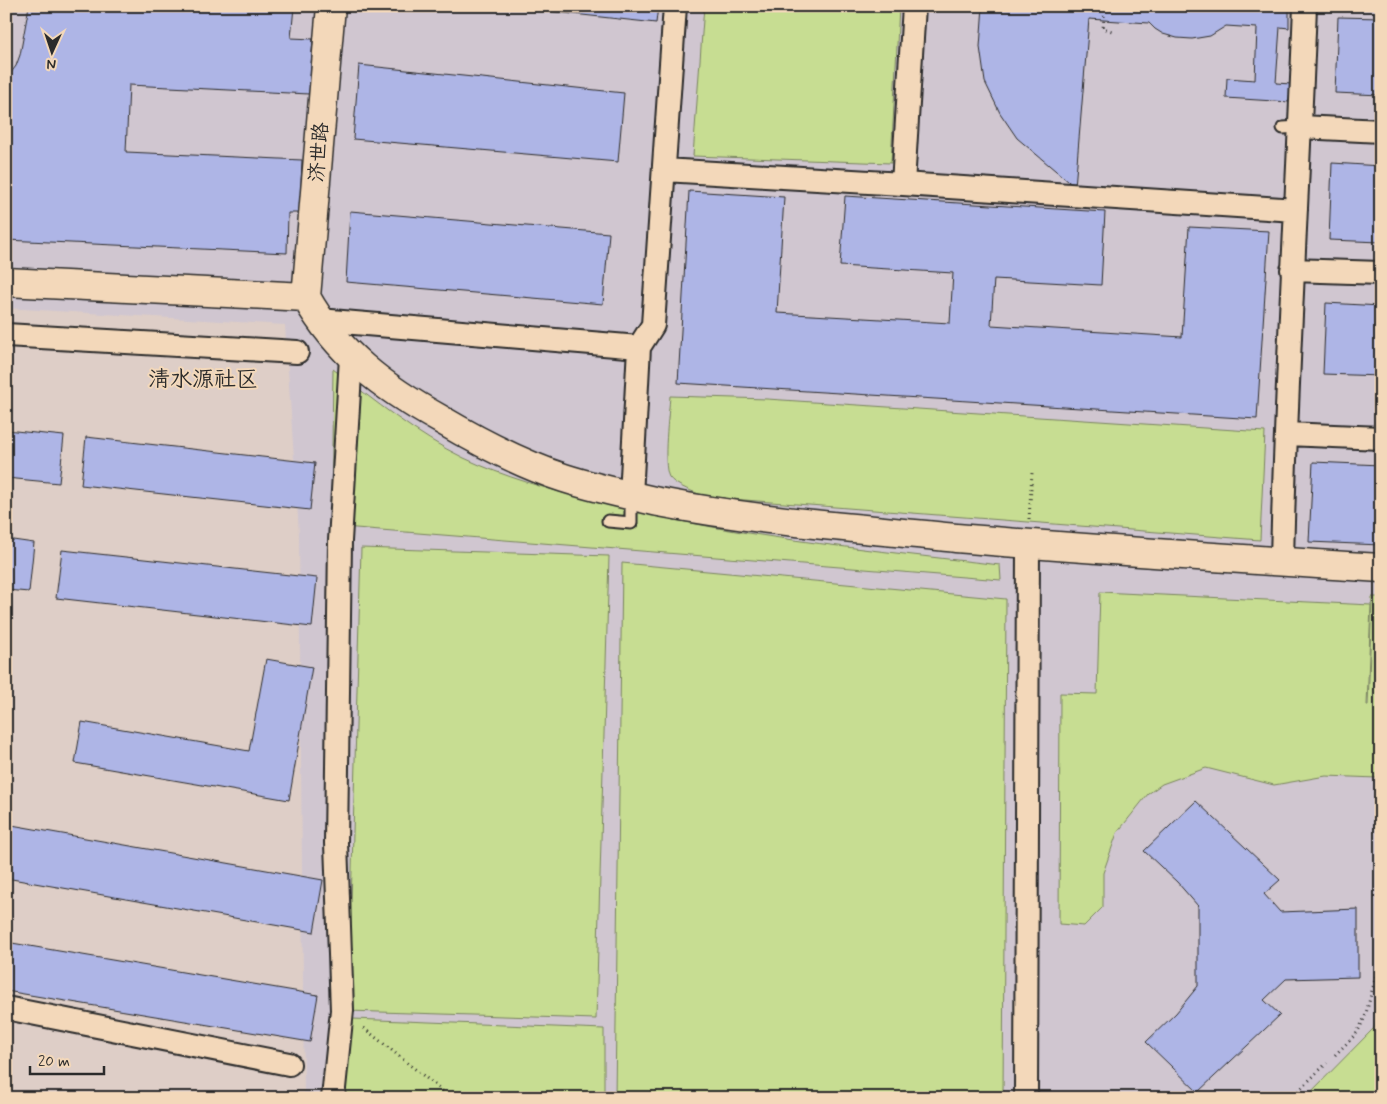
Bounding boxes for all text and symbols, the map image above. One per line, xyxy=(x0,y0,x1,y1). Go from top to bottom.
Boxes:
north arrow xyxy=(28,28,78,78)
text: N xyxy=(46,55,57,73)
street label: 济世路 xyxy=(303,120,336,183)
district label: 清水源社区 xyxy=(148,366,258,394)
scale bar xyxy=(30,1044,104,1076)
text: 20 m xyxy=(38,1052,70,1072)

